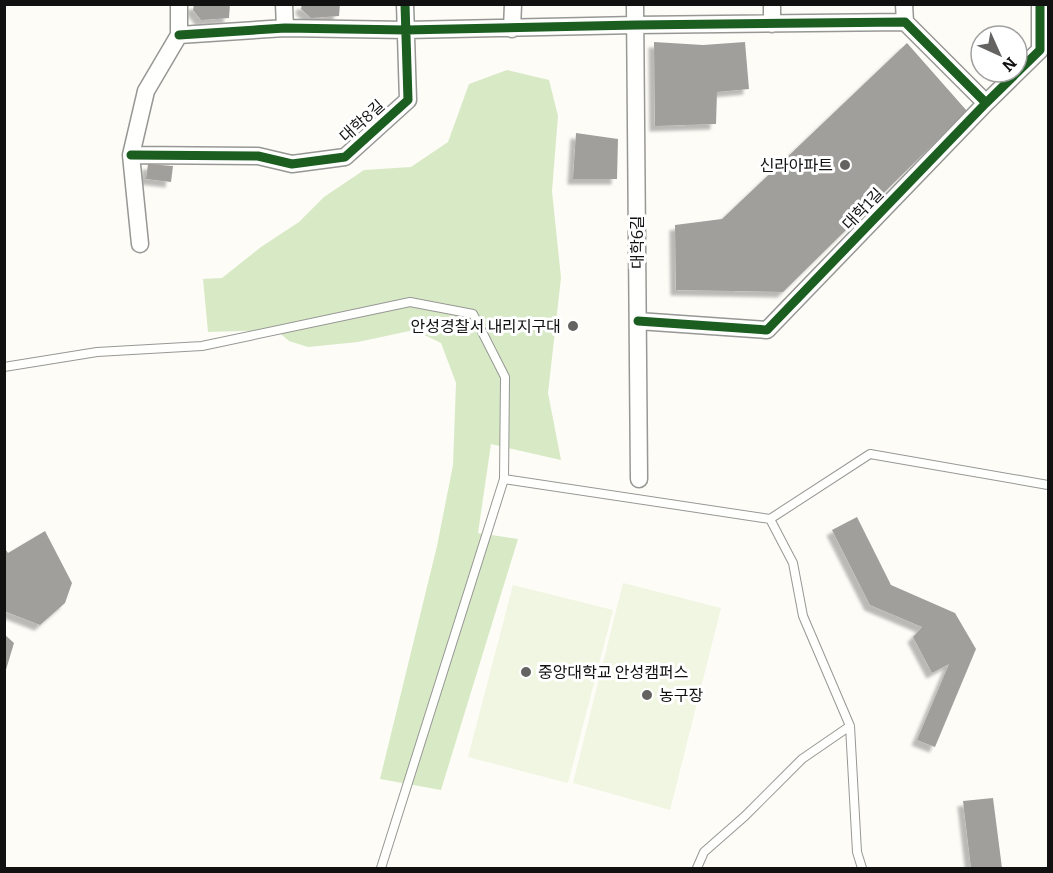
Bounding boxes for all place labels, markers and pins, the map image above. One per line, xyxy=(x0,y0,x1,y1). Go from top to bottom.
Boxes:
place label: 신라아파트 xyxy=(759,156,833,175)
marker: 신라아파트 xyxy=(838,158,852,172)
place label: 안성경찰서 내리지구대 xyxy=(411,317,561,336)
marker: 안성경찰서 내리지구대 xyxy=(566,319,580,333)
place label: 중앙대학교 안성캠퍼스 xyxy=(538,663,688,682)
marker: 중앙대학교 안성캠퍼스 xyxy=(519,665,533,679)
place label: 농구장 xyxy=(659,686,703,705)
marker: 농구장 xyxy=(640,688,654,702)

